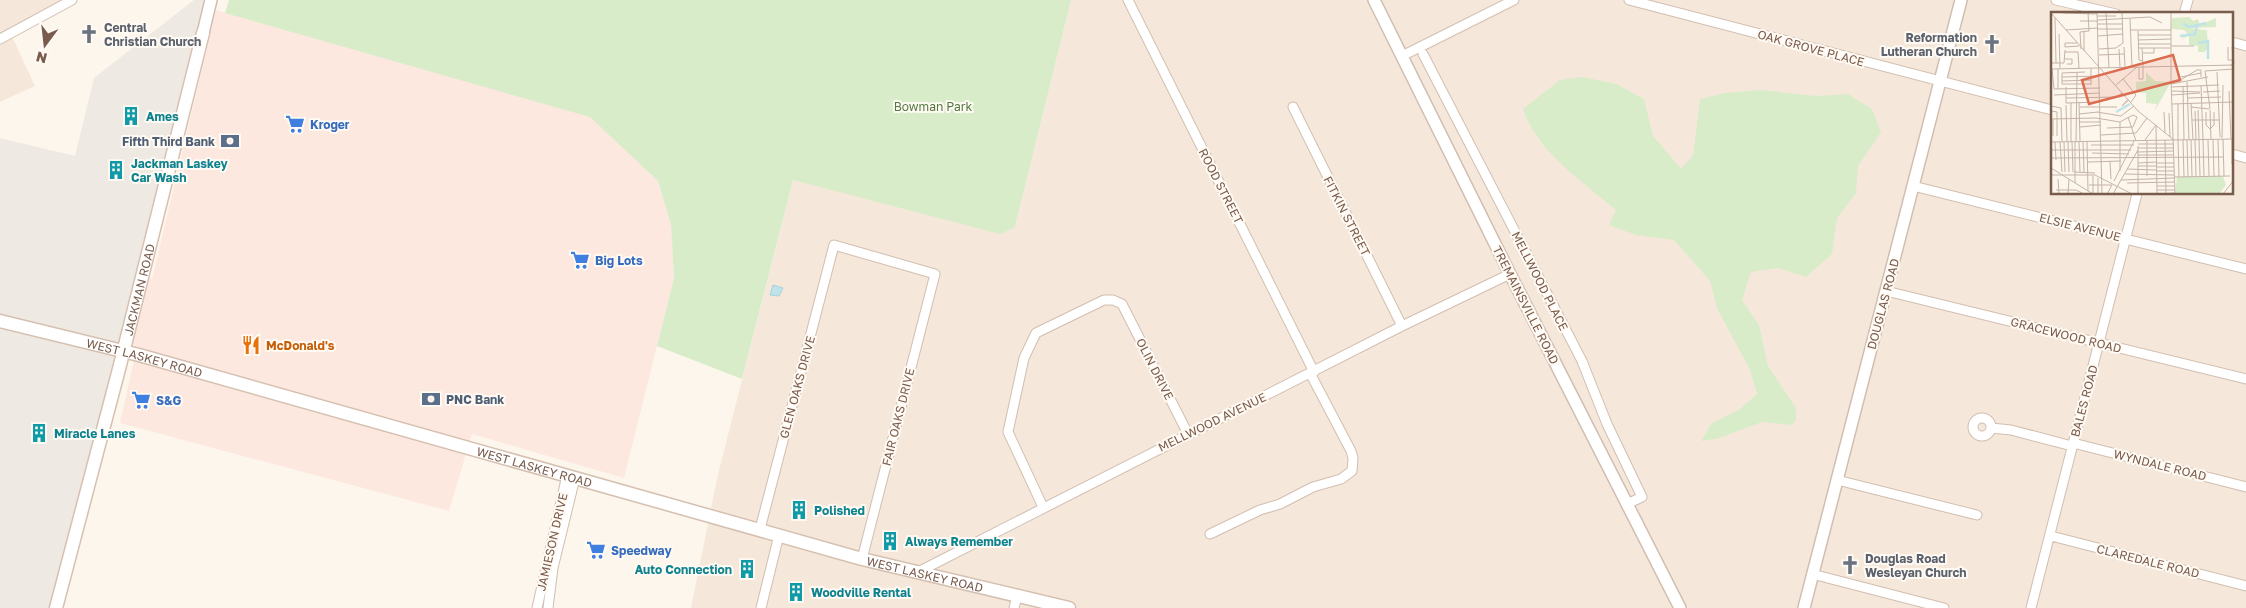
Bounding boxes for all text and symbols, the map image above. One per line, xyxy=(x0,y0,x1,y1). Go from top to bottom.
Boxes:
inset map xyxy=(2051,12,2234,195)
north arrow xyxy=(20,20,70,70)
place label: Central Christian Church xyxy=(104,20,201,49)
church icon: Central Christian Church xyxy=(78,23,100,45)
street label: OAK GROVE PLACE xyxy=(1756,27,1866,69)
place label: Reformation Lutheran Church xyxy=(1881,30,1977,59)
church icon: Reformation Lutheran Church xyxy=(1981,33,2003,55)
text: N xyxy=(34,48,49,68)
park label: Bowman Park xyxy=(894,99,973,114)
building icon: Ames xyxy=(120,105,142,127)
place label: Ames xyxy=(146,109,179,124)
supermarket icon: Kroger xyxy=(284,113,306,135)
place label: Kroger xyxy=(310,117,350,132)
bank icon: Fifth Third Bank xyxy=(219,130,241,152)
place label: Fifth Third Bank xyxy=(122,134,215,149)
street label: ROOD STREET xyxy=(1196,146,1247,227)
place label: Jackman Laskey Car Wash xyxy=(131,156,229,185)
building icon: Jackman Laskey Car Wash xyxy=(105,159,127,181)
street label: FITKIN STREET xyxy=(1320,173,1374,259)
street label: ELSIE AVENUE xyxy=(2038,210,2122,244)
street label: MELLWOOD PLACE xyxy=(1508,229,1572,333)
street label: JACKMAN ROAD xyxy=(120,242,158,337)
street label: TREMAINSVILLE ROAD xyxy=(1490,243,1562,367)
supermarket icon: Big Lots xyxy=(569,249,591,271)
place label: Big Lots xyxy=(595,253,643,268)
street label: DOUGLAS ROAD xyxy=(1864,257,1902,351)
street label: GRACEWOOD ROAD xyxy=(2009,314,2123,356)
restaurant icon: McDonald's xyxy=(240,334,262,356)
street label: GLEN OAKS DRIVE xyxy=(776,334,818,440)
street label: WEST LASKEY ROAD xyxy=(85,335,204,380)
street label: OLIN DRIVE xyxy=(1133,336,1177,402)
place label: McDonald's xyxy=(266,338,335,353)
street label: BALES ROAD xyxy=(2067,363,2101,439)
street label: FAIR OAKS DRIVE xyxy=(879,366,917,468)
bank icon: PNC Bank xyxy=(420,388,442,410)
supermarket icon: S&G xyxy=(130,389,152,411)
street label: MELLWOOD AVENUE xyxy=(1155,389,1269,455)
place label: PNC Bank xyxy=(446,392,504,407)
place label: S&G xyxy=(156,393,182,408)
building icon: Miracle Lanes xyxy=(28,422,50,444)
place label: Miracle Lanes xyxy=(54,426,136,441)
street label: WEST LASKEY ROAD xyxy=(475,443,594,490)
street label: WYNDALE ROAD xyxy=(2112,446,2208,484)
street label: JAMIESON DRIVE xyxy=(533,492,571,592)
building icon: Polished xyxy=(788,499,810,521)
place label: Polished xyxy=(814,503,865,518)
building icon: Always Remember xyxy=(879,530,901,552)
place label: Always Remember xyxy=(905,534,1013,549)
supermarket icon: Speedway xyxy=(585,539,607,561)
street label: CLAREDALE ROAD xyxy=(2095,541,2201,581)
place label: Speedway xyxy=(611,543,672,558)
place label: Douglas Road Wesleyan Church xyxy=(1865,551,1967,580)
street label: WEST LASKEY ROAD xyxy=(865,553,985,595)
church icon: Douglas Road Wesleyan Church xyxy=(1839,554,1861,576)
building icon: Auto Connection xyxy=(736,558,758,580)
place label: Auto Connection xyxy=(635,562,732,577)
building icon: Woodville Rental xyxy=(785,581,807,603)
place label: Woodville Rental xyxy=(811,585,911,600)

